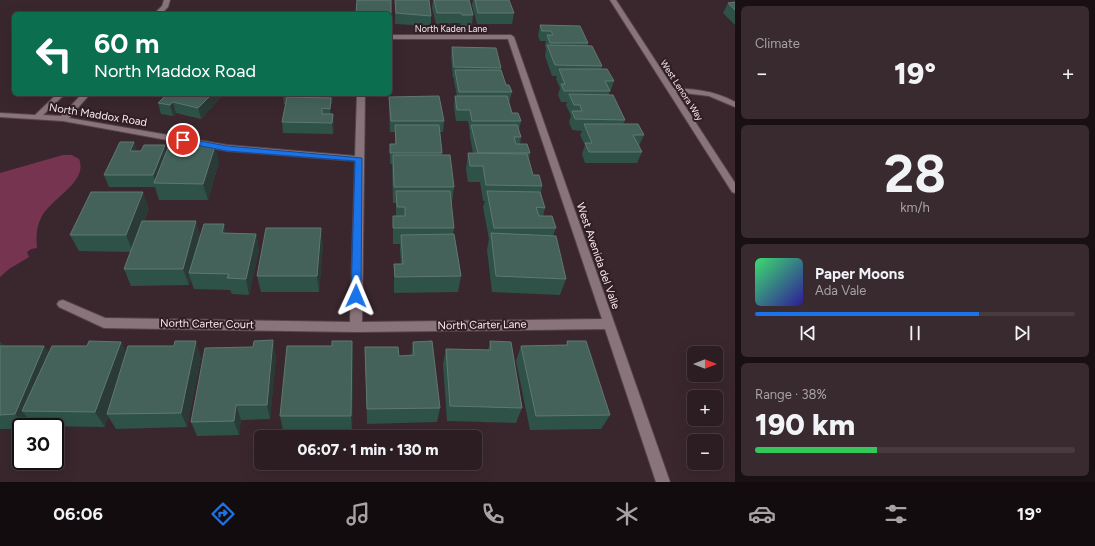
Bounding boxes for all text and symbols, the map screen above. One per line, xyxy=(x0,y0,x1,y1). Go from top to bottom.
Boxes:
street label: North Kaden Lane xyxy=(415,23,487,34)
text: 60 m xyxy=(94,26,159,60)
icon: left xyxy=(28,28,80,80)
text: Climate xyxy=(755,36,800,51)
text: 19° xyxy=(894,55,936,92)
street label: West Lenora Way xyxy=(658,58,706,123)
text: North Maddox Road xyxy=(94,60,256,82)
text: − xyxy=(755,60,769,87)
text: + xyxy=(1061,60,1075,87)
street label: North Maddox Road xyxy=(48,101,148,129)
pin xyxy=(166,123,200,157)
icon: arrive xyxy=(172,129,194,151)
text: 28 xyxy=(884,143,946,205)
text: km/h xyxy=(900,200,930,215)
street label: West Avenida del Valle xyxy=(574,201,622,311)
text: Paper Moons xyxy=(815,265,904,283)
position arrow xyxy=(335,275,377,317)
text: Ada Vale xyxy=(815,283,866,298)
street label: North Carter Court xyxy=(160,317,254,331)
street label: North Carter Lane xyxy=(437,318,527,332)
icon: previous xyxy=(797,322,819,344)
icon: pause xyxy=(904,322,926,344)
icon: next xyxy=(1011,322,1033,344)
north arrow xyxy=(687,346,723,382)
map controls xyxy=(687,346,723,470)
text: Range · 38% xyxy=(755,387,827,402)
button: + xyxy=(687,390,723,426)
text: 190 km xyxy=(755,406,855,443)
speed limit sign: 30 xyxy=(12,418,64,470)
button: − xyxy=(687,434,723,470)
text: 06:07 · 1 min · 130 m xyxy=(298,441,438,459)
icon: directions xyxy=(209,500,237,528)
icon: music xyxy=(344,500,372,528)
icon: phone xyxy=(479,500,507,528)
icon: climate xyxy=(613,500,641,528)
icon: car xyxy=(748,500,776,528)
icon: filters xyxy=(882,500,910,528)
text: 06:06 xyxy=(53,503,103,525)
text: 19° xyxy=(1017,503,1042,525)

